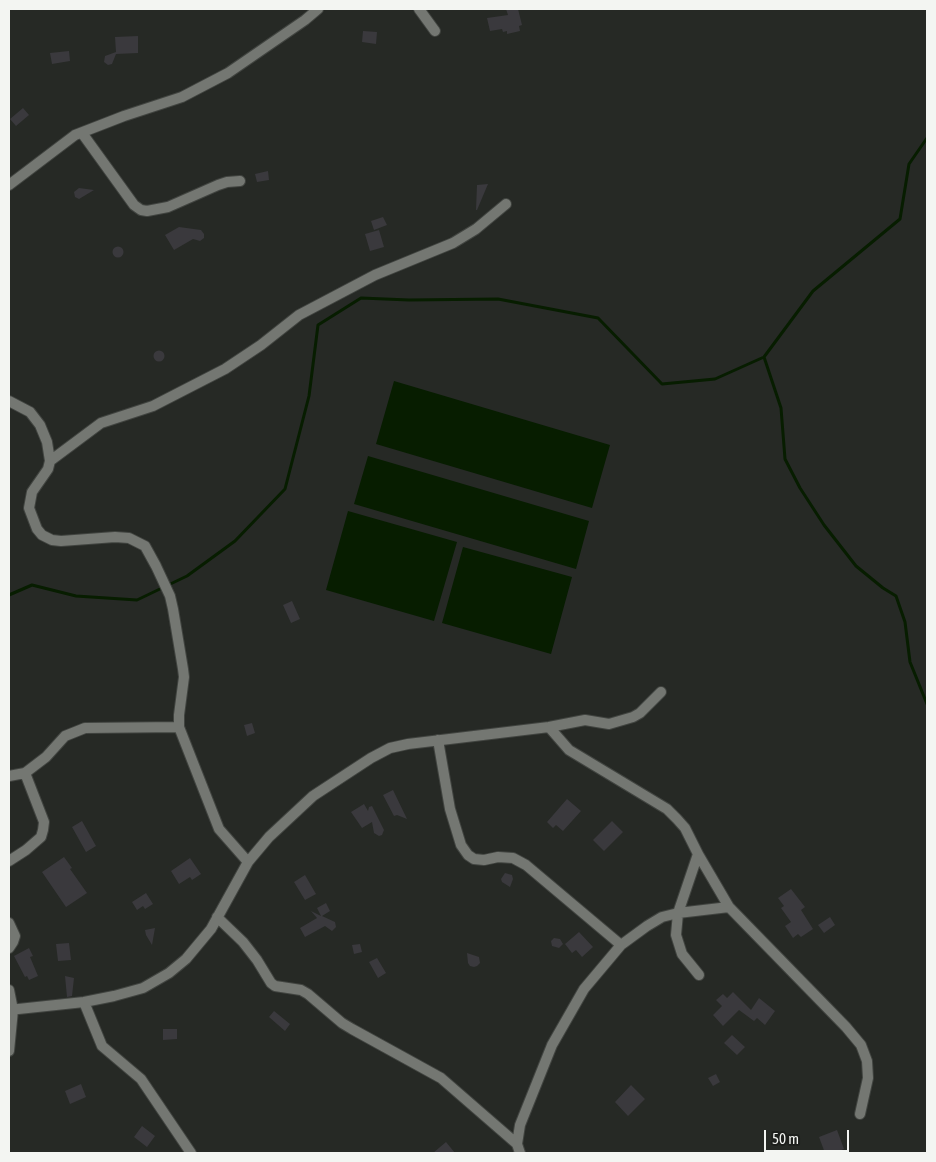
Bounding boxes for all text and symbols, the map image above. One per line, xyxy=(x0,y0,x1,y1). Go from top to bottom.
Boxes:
scale bar xyxy=(766,1120,851,1152)
text: 50 m xyxy=(772,1130,799,1147)

